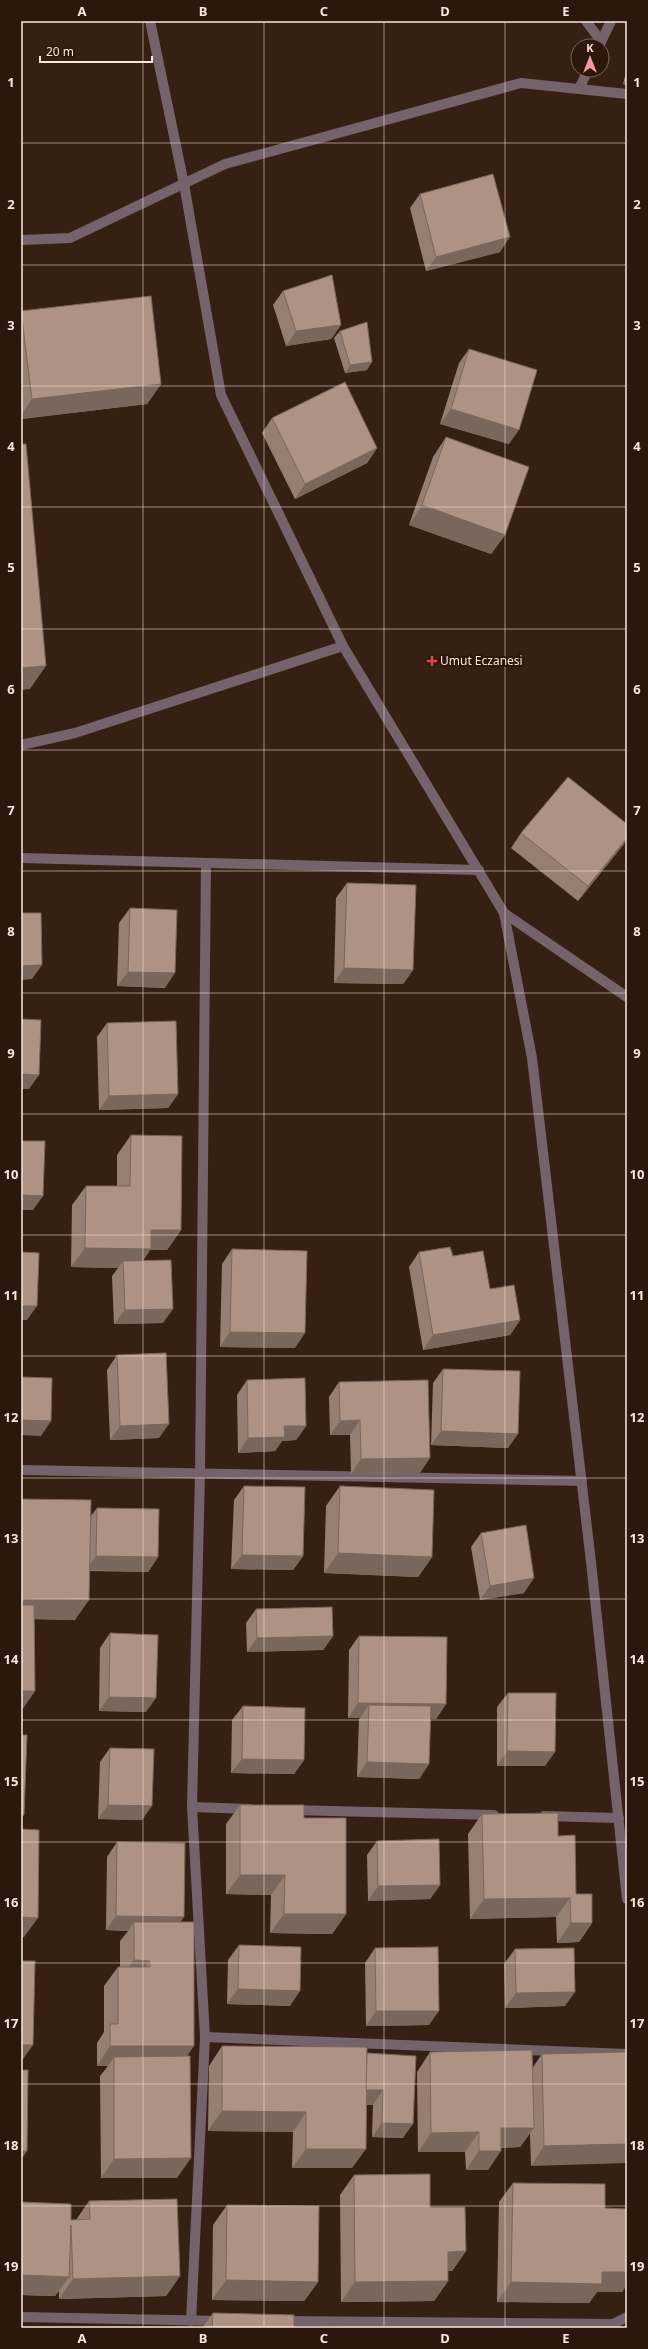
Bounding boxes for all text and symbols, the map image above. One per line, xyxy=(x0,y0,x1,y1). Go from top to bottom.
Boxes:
text: A xyxy=(78,2,87,20)
text: B xyxy=(199,2,207,20)
text: C xyxy=(320,2,328,20)
text: D xyxy=(440,2,450,20)
text: E xyxy=(562,2,570,20)
scale bar xyxy=(40,38,152,64)
north arrow xyxy=(570,38,610,78)
text: K xyxy=(586,40,594,55)
text: 20 m xyxy=(46,43,74,60)
text: 1 xyxy=(7,73,15,91)
text: 1 xyxy=(633,73,641,91)
text: 2 xyxy=(7,195,15,213)
text: 2 xyxy=(633,195,641,213)
text: 3 xyxy=(7,316,15,334)
text: 3 xyxy=(633,316,641,334)
text: 4 xyxy=(7,437,15,455)
text: 4 xyxy=(633,437,641,455)
text: 5 xyxy=(7,558,15,576)
text: 5 xyxy=(633,558,641,576)
place label: Umut Eczanesi xyxy=(440,652,523,669)
marker: Umut Eczanesi xyxy=(427,656,437,666)
text: 6 xyxy=(7,680,15,698)
text: 6 xyxy=(633,680,641,698)
text: 7 xyxy=(7,801,15,819)
text: 7 xyxy=(633,801,641,819)
text: 8 xyxy=(7,922,15,940)
text: 8 xyxy=(633,922,641,940)
text: 9 xyxy=(7,1044,15,1062)
text: 9 xyxy=(633,1044,641,1062)
text: 10 xyxy=(4,1165,18,1183)
text: 10 xyxy=(630,1165,644,1183)
text: 11 xyxy=(4,1286,18,1304)
text: 11 xyxy=(630,1286,644,1304)
text: 12 xyxy=(4,1408,18,1426)
text: 12 xyxy=(630,1408,644,1426)
text: 13 xyxy=(4,1529,18,1547)
text: 13 xyxy=(630,1529,644,1547)
text: 14 xyxy=(4,1650,19,1668)
text: 14 xyxy=(630,1650,645,1668)
text: 15 xyxy=(4,1772,18,1790)
text: 15 xyxy=(630,1772,644,1790)
text: 16 xyxy=(4,1893,18,1911)
text: 16 xyxy=(630,1893,644,1911)
text: 17 xyxy=(4,2014,18,2032)
text: 17 xyxy=(630,2014,644,2032)
text: 18 xyxy=(4,2136,18,2154)
text: 18 xyxy=(630,2136,644,2154)
text: 19 xyxy=(4,2257,18,2275)
text: 19 xyxy=(630,2257,644,2275)
text: A xyxy=(78,2329,87,2347)
text: B xyxy=(199,2329,207,2347)
text: C xyxy=(320,2329,328,2347)
text: D xyxy=(440,2329,450,2347)
text: E xyxy=(562,2329,570,2347)

